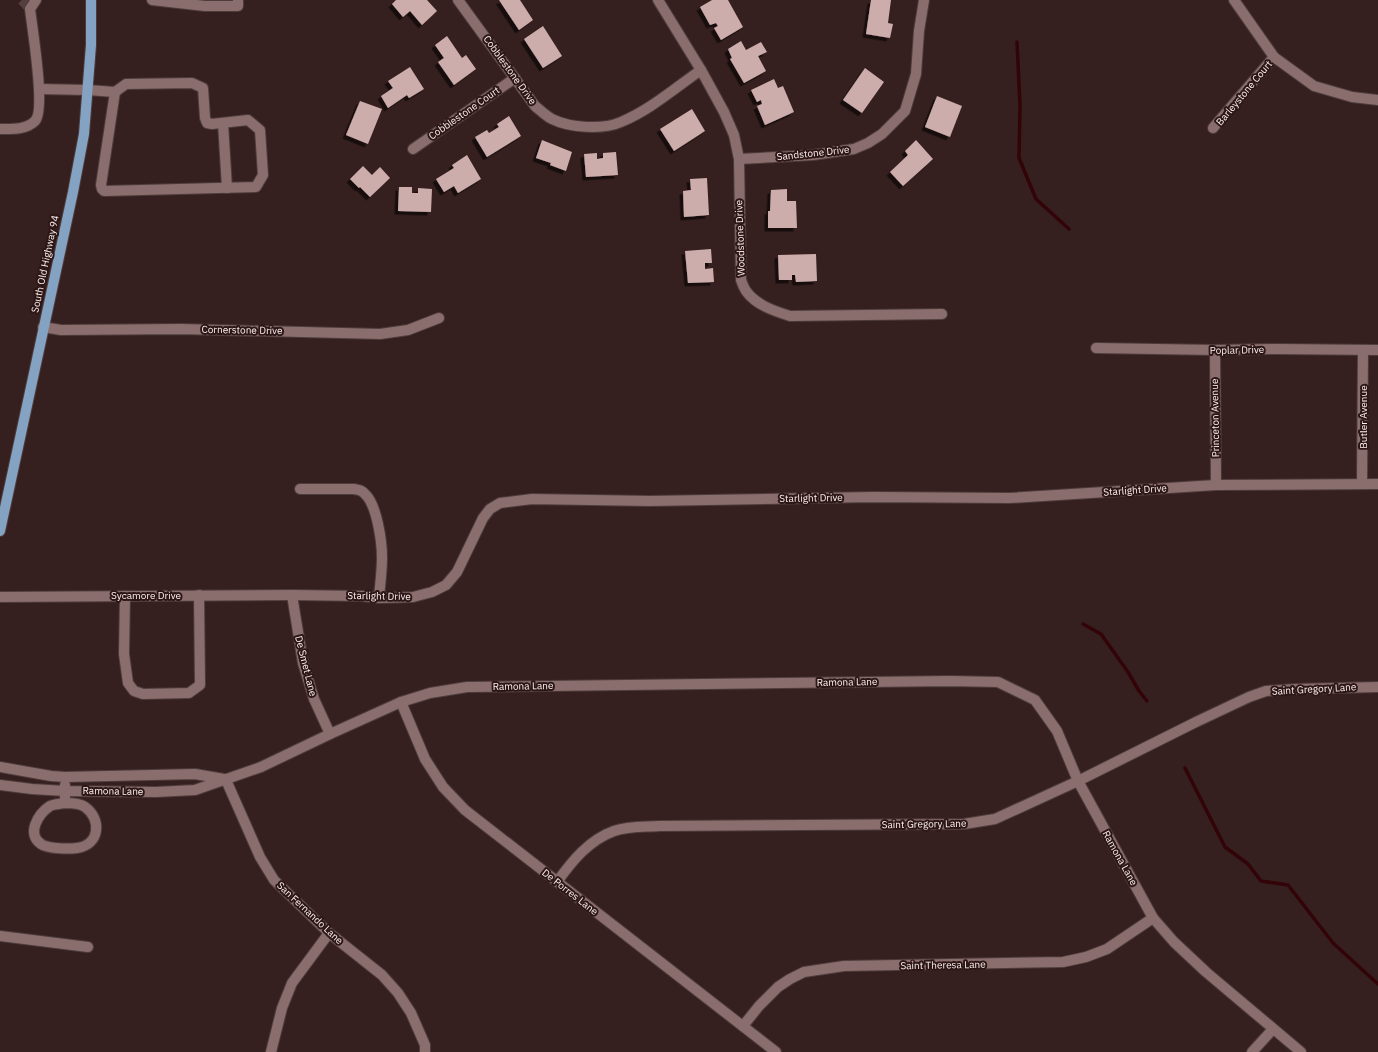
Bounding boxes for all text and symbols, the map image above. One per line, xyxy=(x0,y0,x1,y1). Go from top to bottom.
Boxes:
street label: Cobblestone Drive xyxy=(481,33,540,107)
street label: Barleystone Court xyxy=(1213,58,1275,128)
street label: Cobblestone Court xyxy=(426,83,502,142)
street label: Sandstone Drive xyxy=(776,143,851,163)
street label: Woodstone Drive xyxy=(732,199,748,276)
street label: South Old Highway 94 xyxy=(28,214,62,314)
street label: Cornerstone Drive xyxy=(201,323,283,337)
street label: Poplar Drive xyxy=(1210,343,1265,357)
street label: Princeton Avenue xyxy=(1208,378,1222,457)
street label: Butler Avenue xyxy=(1357,385,1370,449)
street label: Starlight Drive xyxy=(1103,481,1168,499)
street label: Starlight Drive xyxy=(779,491,843,505)
street label: Sycamore Drive xyxy=(111,589,182,602)
street label: Starlight Drive xyxy=(347,589,411,603)
street label: De Smet Lane xyxy=(292,634,320,698)
street label: Ramona Lane xyxy=(816,675,878,689)
street label: Ramona Lane xyxy=(492,679,554,693)
street label: Saint Gregory Lane xyxy=(1271,680,1357,698)
street label: Ramona Lane xyxy=(82,784,144,798)
street label: Saint Gregory Lane xyxy=(882,817,967,831)
street label: Ramona Lane xyxy=(1100,828,1141,888)
street label: De Porres Lane xyxy=(539,866,601,918)
street label: San Fernando Lane xyxy=(274,879,346,947)
street label: Saint Theresa Lane xyxy=(900,958,986,972)

